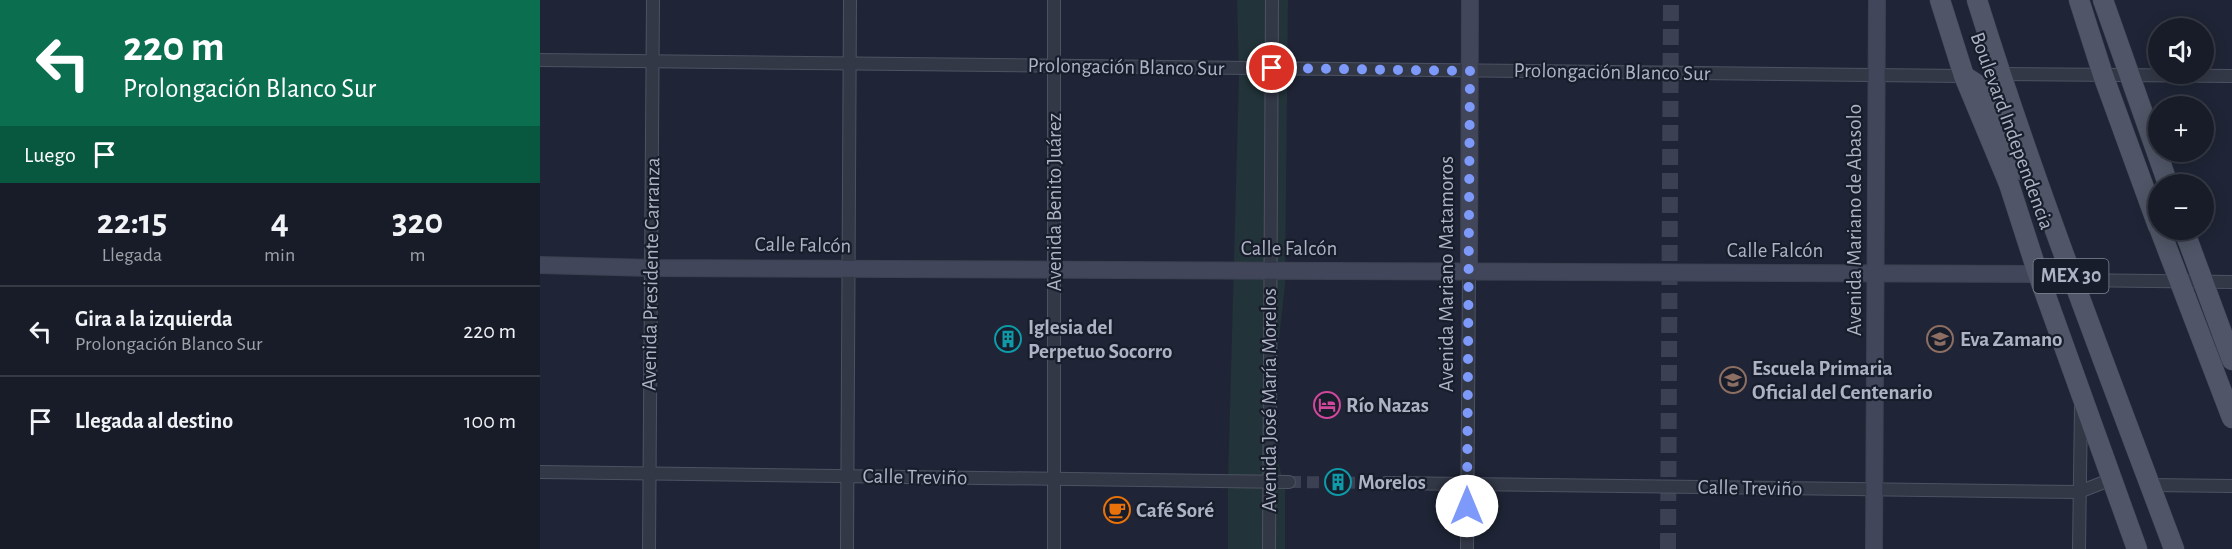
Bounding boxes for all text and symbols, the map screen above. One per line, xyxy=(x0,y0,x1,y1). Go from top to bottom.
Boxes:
map controls xyxy=(2148,18,2214,240)
button: sound xyxy=(2148,18,2214,84)
icon: left xyxy=(24,24,102,102)
text: 220 m xyxy=(123,26,225,68)
street label: Boulevard Independencia xyxy=(1966,29,2058,233)
pin xyxy=(1246,42,1297,93)
icon: arrive xyxy=(1255,51,1288,84)
street label: Prolongación Blanco Sur xyxy=(1027,55,1225,79)
street label: Prolongación Blanco Sur xyxy=(1513,60,1711,84)
text: Prolongación Blanco Sur xyxy=(123,75,376,102)
button: + xyxy=(2148,96,2214,162)
street label: Avenida Mariano de Abasolo xyxy=(1844,104,1865,336)
street label: Avenida Benito Juárez xyxy=(1044,113,1065,291)
icon: arrive xyxy=(88,138,121,171)
text: Luego xyxy=(24,144,76,166)
street label: Avenida Mariano Matamoros xyxy=(1436,156,1457,392)
street label: Avenida Presidente Carranza xyxy=(638,157,664,391)
button: − xyxy=(2148,174,2214,240)
text: 22:15 xyxy=(97,204,167,240)
text: 4 xyxy=(271,204,289,240)
text: 320 xyxy=(392,204,443,240)
street label: Calle Falcón xyxy=(755,234,851,256)
street label: Calle Falcón xyxy=(1241,238,1337,259)
street label: Calle Falcón xyxy=(1727,240,1823,261)
text: Llegada xyxy=(102,245,162,265)
text: min xyxy=(264,245,295,265)
text: m xyxy=(410,245,426,265)
road number: MEX 30 xyxy=(2034,259,2108,293)
street label: Avenida José María Morelos xyxy=(1259,288,1280,512)
text: Gira a la izquierda xyxy=(75,308,233,330)
icon: left xyxy=(24,315,57,348)
place label: Iglesia del Perpetuo Socorro xyxy=(1028,317,1172,362)
text: 220 m xyxy=(463,320,516,342)
building icon: Iglesia del Perpetuo Socorro xyxy=(993,324,1023,354)
school or university icon: Eva Zamano xyxy=(1925,324,1955,354)
place label: Eva Zamano xyxy=(1960,329,2062,350)
text: Prolongación Blanco Sur xyxy=(75,334,263,354)
place label: Escuela Primaria Oficial del Centenario xyxy=(1752,358,1933,403)
school or university icon: Escuela Primaria Oficial del Centenario xyxy=(1718,365,1748,395)
hotel icon: Río Nazas xyxy=(1312,390,1342,420)
place label: Río Nazas xyxy=(1346,395,1429,416)
icon: arrive xyxy=(24,405,57,438)
text: Llegada al destino xyxy=(75,410,233,432)
text: 100 m xyxy=(464,410,516,432)
street label: Calle Treviño xyxy=(862,466,968,488)
building icon: Morelos xyxy=(1323,467,1353,497)
place label: Morelos xyxy=(1358,472,1426,493)
position arrow xyxy=(1435,474,1499,538)
street label: Calle Treviño xyxy=(1697,477,1803,499)
cafe icon: Café Soré xyxy=(1102,495,1132,525)
place label: Café Soré xyxy=(1136,500,1214,521)

